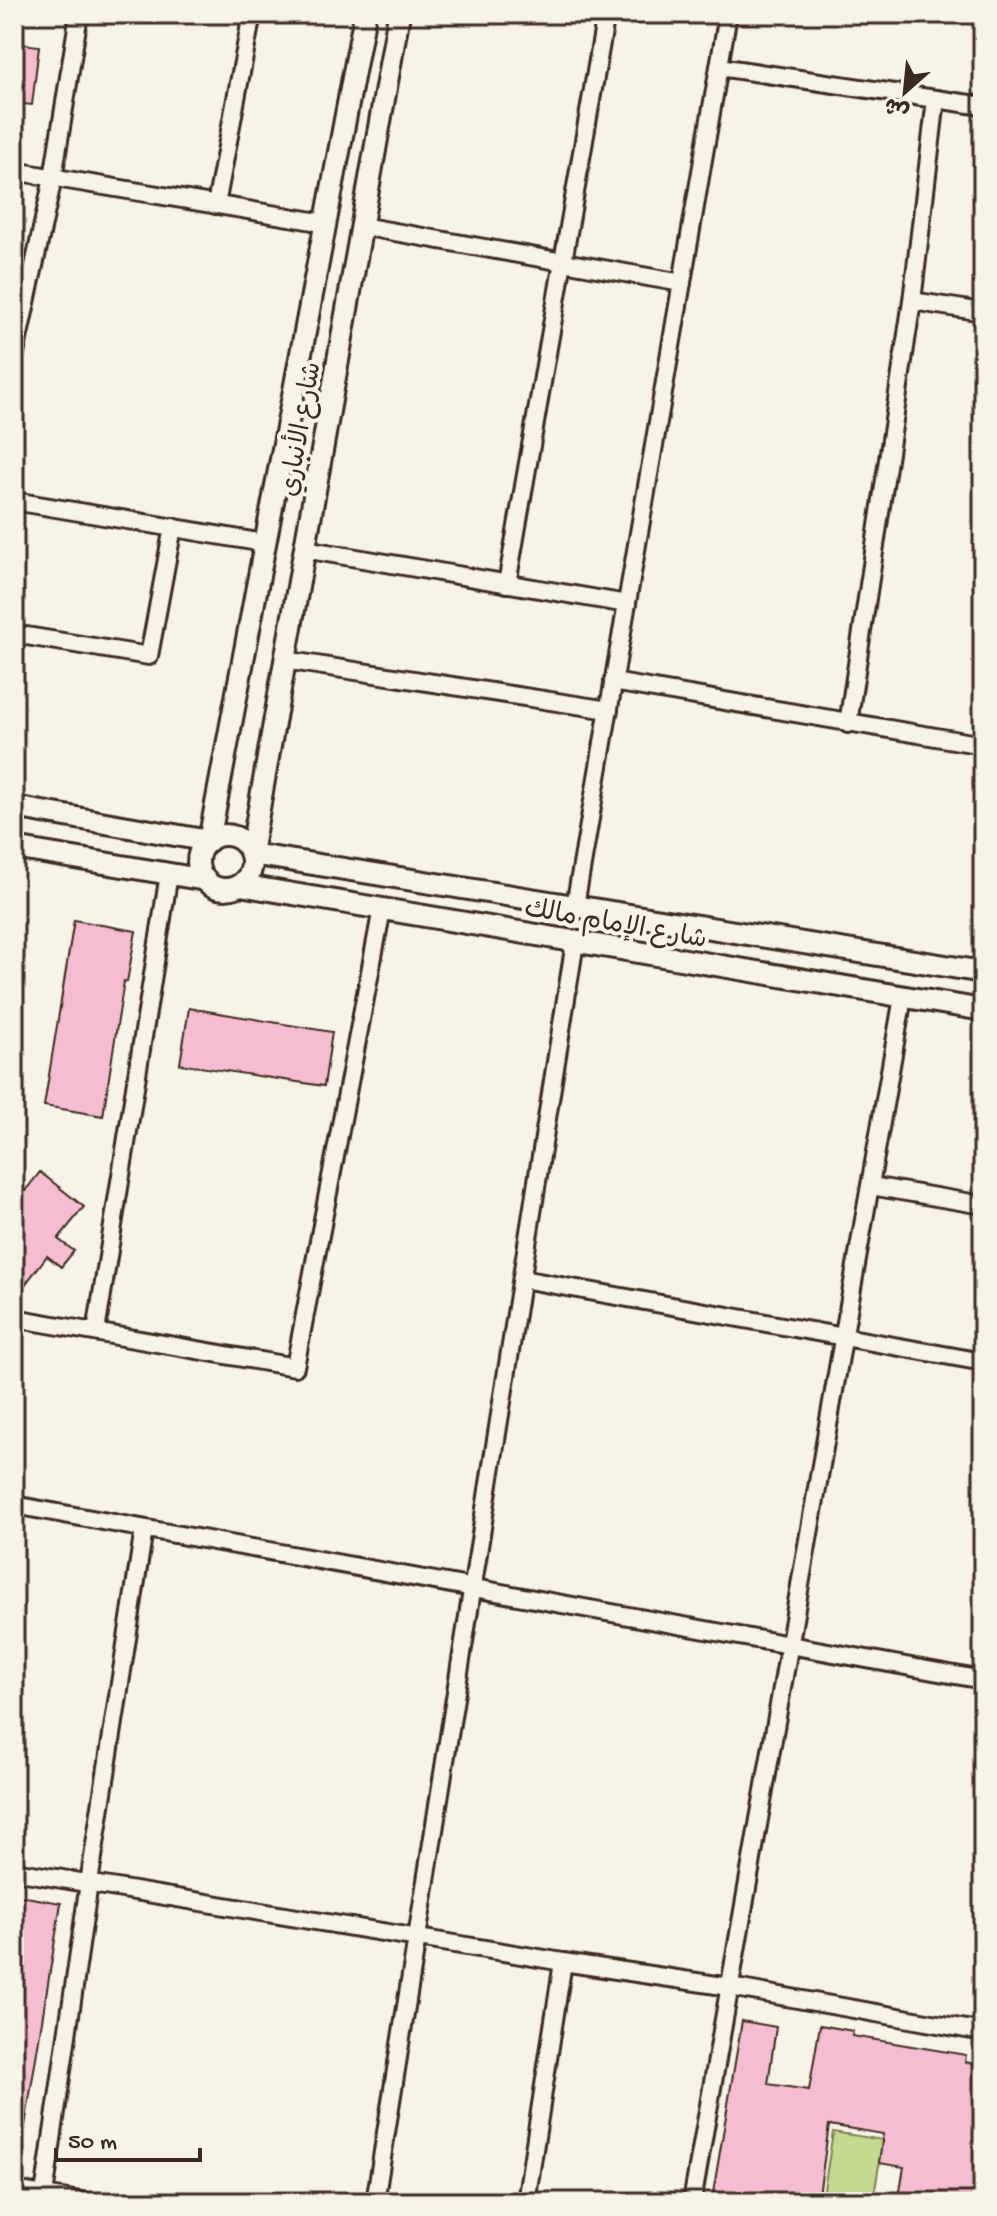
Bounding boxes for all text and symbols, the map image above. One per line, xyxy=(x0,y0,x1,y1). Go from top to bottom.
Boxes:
north arrow xyxy=(865,52,945,132)
text: ش xyxy=(881,89,914,123)
street label: شارع الأنباري xyxy=(269,359,331,499)
street label: شارع الإمام مالك xyxy=(522,895,709,958)
scale bar xyxy=(56,2112,200,2162)
text: 50 m xyxy=(68,2129,117,2158)

